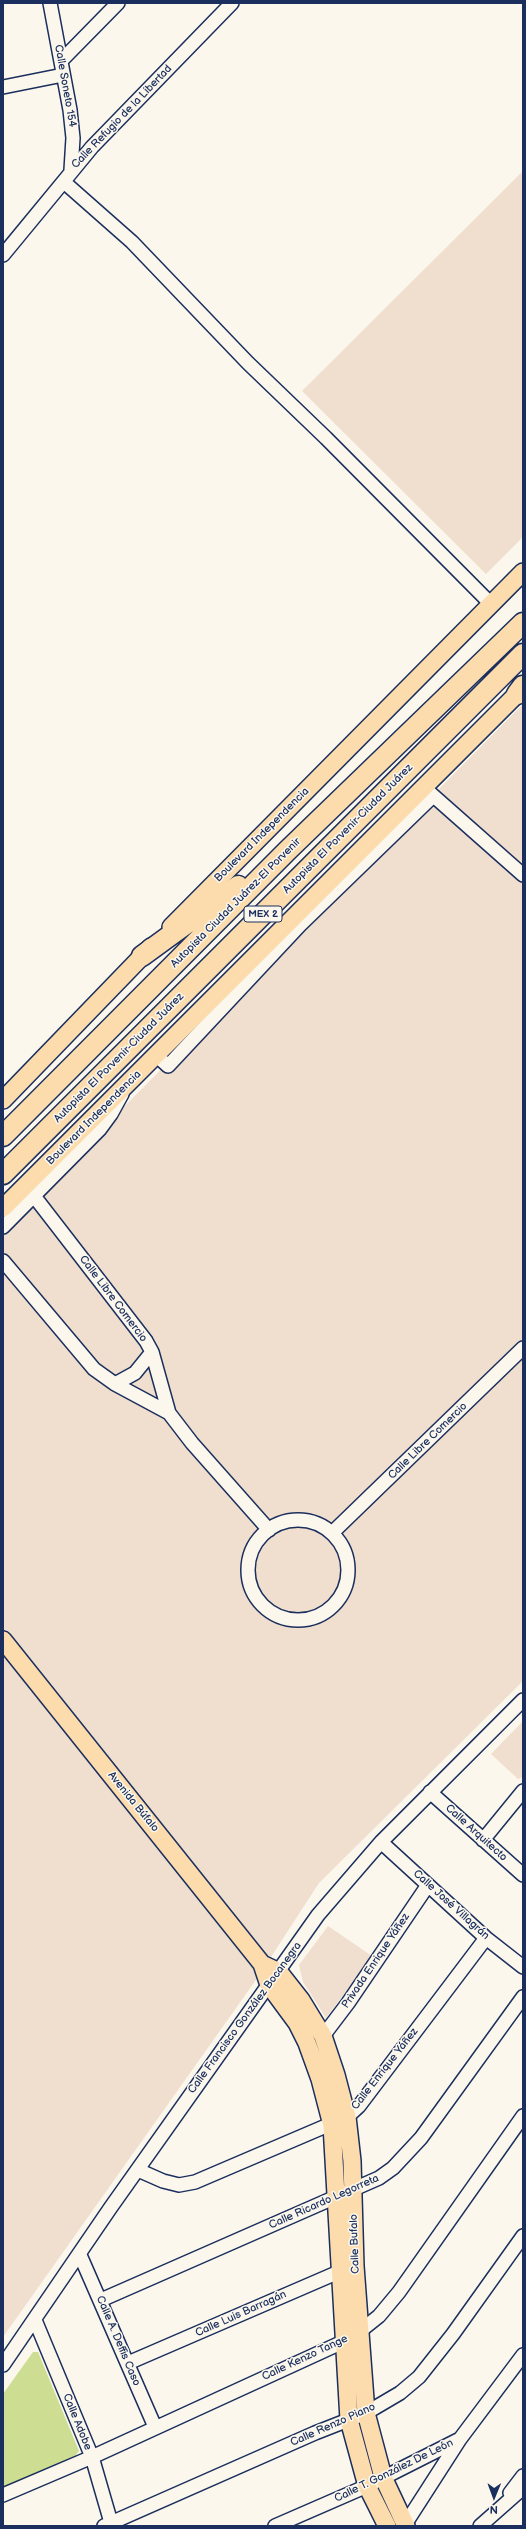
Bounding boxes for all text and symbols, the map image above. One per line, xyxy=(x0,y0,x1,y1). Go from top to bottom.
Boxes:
street label: Calle Soneto 154 xyxy=(51,44,79,128)
street label: Calle Refugio de la Libertad xyxy=(69,62,175,172)
street label: Autopista El Porvenir-Ciudad Juárez xyxy=(280,761,416,897)
street label: Boulevard Independencia xyxy=(212,785,312,885)
street label: Autopista Ciudad Juárez-El Porvenir xyxy=(168,835,304,971)
road number: MEX 2 xyxy=(244,906,282,922)
street label: Autopista El Porvenir-Ciudad Juárez xyxy=(51,990,187,1126)
street label: Boulevard Independencia xyxy=(44,1068,144,1168)
street label: Calle Libre Comercio xyxy=(76,1253,150,1345)
street label: Calle Libre Comercio xyxy=(386,1400,470,1482)
street label: Avenida Búfalo xyxy=(105,1769,161,1835)
street label: Calle Arquitecto xyxy=(442,1802,510,1864)
street label: Calle José Villagrán xyxy=(410,1867,492,1943)
street label: Privada Enrique Yáñez xyxy=(339,1911,413,2011)
street label: Calle Francisco González Bocanegra xyxy=(186,1940,304,2096)
street label: Calle Enrique Yáñez xyxy=(349,2025,421,2113)
street label: Calle Ricardo Legorreta xyxy=(267,2172,381,2232)
street label: Calle Bufalo xyxy=(347,2214,363,2274)
street label: Calle Luis Barragán xyxy=(193,2288,289,2340)
street label: Calle A. Deffis Caso xyxy=(93,2294,143,2388)
street label: Calle Kenzo Tange xyxy=(260,2332,350,2384)
street label: Calle Adobe xyxy=(60,2392,94,2452)
street label: Calle Renzo Piano xyxy=(289,2400,377,2450)
street label: Calle T. González De León xyxy=(332,2436,456,2506)
north arrow xyxy=(474,2477,514,2517)
text: N xyxy=(490,2503,498,2516)

